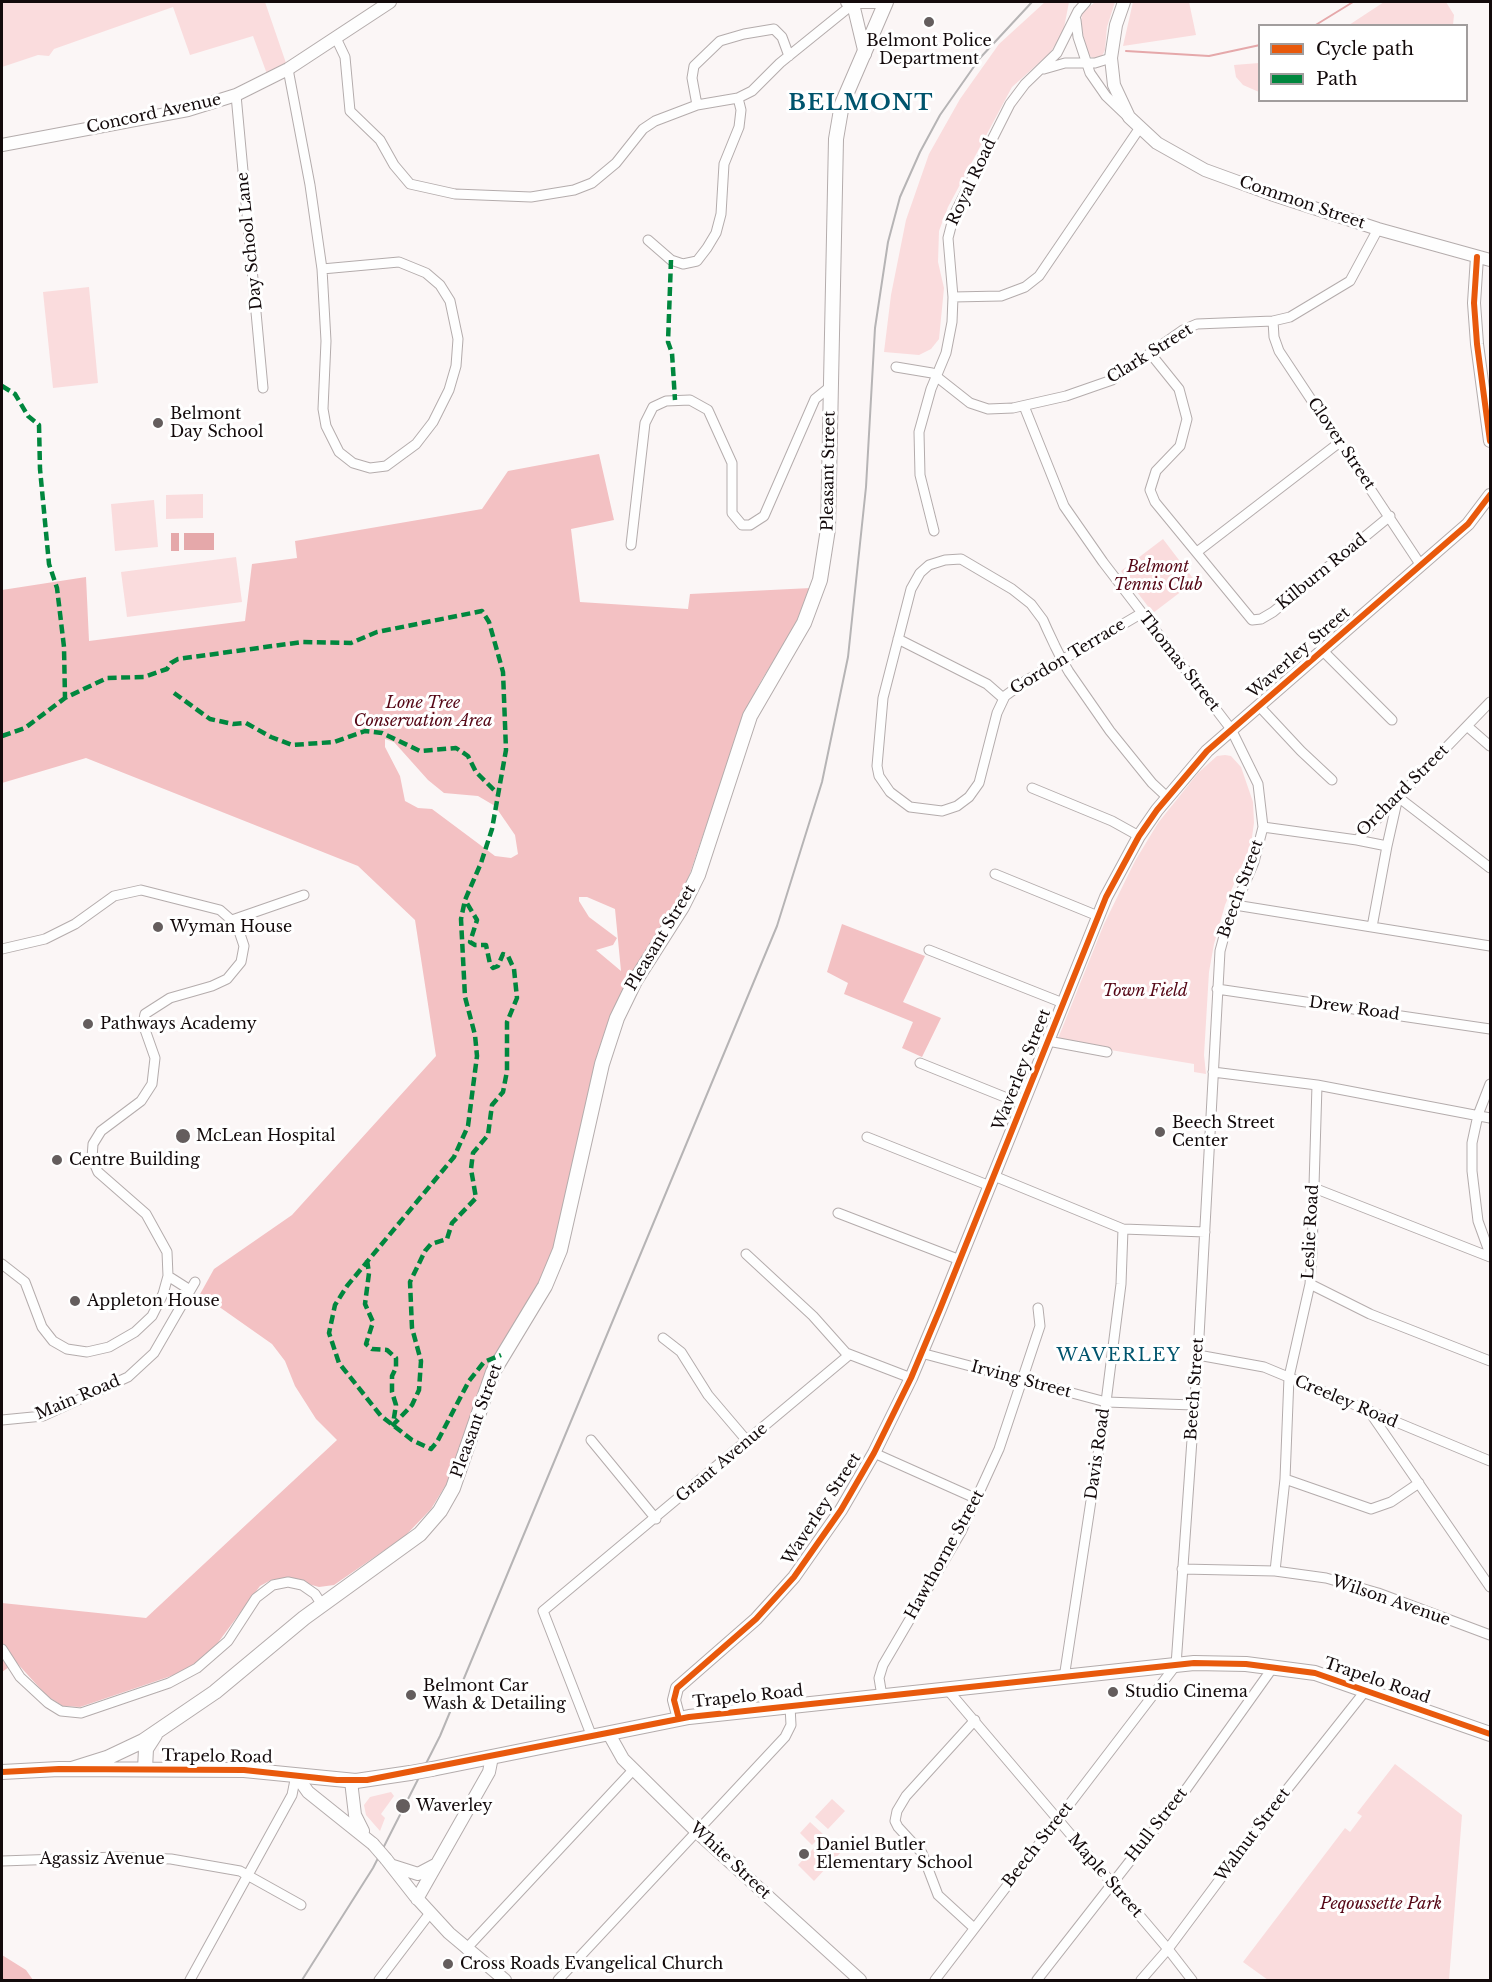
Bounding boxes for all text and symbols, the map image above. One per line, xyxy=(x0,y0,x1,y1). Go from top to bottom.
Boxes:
marker: Belmont Police Department xyxy=(922,15,936,29)
legend xyxy=(1258,24,1468,102)
place label: Belmont Police Department xyxy=(866,31,992,69)
text: Cycle path xyxy=(1316,38,1414,60)
text: Path xyxy=(1316,68,1357,90)
street label: Concord Avenue xyxy=(85,90,223,138)
district label: BELMONT xyxy=(788,91,934,117)
street label: Royal Road xyxy=(943,135,1001,229)
street label: Day School Lane xyxy=(233,171,267,311)
street label: Common Street xyxy=(1237,172,1367,234)
street label: Clark Street xyxy=(1104,320,1196,388)
street label: Clover Street xyxy=(1303,394,1379,494)
place label: Belmont Day School xyxy=(170,404,263,442)
street label: Pleasant Street xyxy=(818,411,840,531)
marker: Belmont Day School xyxy=(151,416,165,430)
street label: Kilburn Road xyxy=(1273,530,1371,614)
park label: Belmont Tennis Club xyxy=(1114,557,1202,595)
street label: Waverley Street xyxy=(1244,603,1354,703)
street label: Thomas Street xyxy=(1134,609,1224,715)
street label: Gordon Terrace xyxy=(1007,615,1129,699)
park label: Lone Tree Conservation Area xyxy=(354,693,492,731)
street label: Orchard Street xyxy=(1353,741,1453,841)
street label: Beech Street xyxy=(1214,837,1268,941)
street label: Pleasant Street xyxy=(622,882,700,994)
place label: Wyman House xyxy=(170,917,292,937)
marker: Wyman House xyxy=(151,920,165,934)
park label: Town Field xyxy=(1102,981,1188,1001)
street label: Drew Road xyxy=(1307,993,1401,1025)
street label: Waverley Street xyxy=(989,1006,1055,1134)
place label: Pathways Academy xyxy=(100,1014,257,1034)
marker: Pathways Academy xyxy=(81,1017,95,1031)
place label: Beech Street Center xyxy=(1172,1113,1275,1151)
marker: Beech Street Center xyxy=(1153,1125,1167,1139)
place label: McLean Hospital xyxy=(196,1126,335,1146)
marker: McLean Hospital xyxy=(174,1127,192,1145)
place label: Centre Building xyxy=(69,1150,200,1170)
marker: Centre Building xyxy=(50,1153,64,1167)
street label: Leslie Road xyxy=(1299,1184,1323,1280)
place label: Appleton House xyxy=(87,1291,220,1311)
marker: Appleton House xyxy=(68,1294,82,1308)
street label: Beech Street xyxy=(1182,1337,1208,1441)
district label: WAVERLEY xyxy=(1056,1345,1182,1367)
street label: Irving Street xyxy=(969,1357,1073,1403)
street label: Pleasant Street xyxy=(447,1361,507,1481)
street label: Main Road xyxy=(33,1372,123,1424)
street label: Creeley Road xyxy=(1292,1372,1400,1432)
street label: Davis Road xyxy=(1082,1407,1114,1501)
street label: Grant Avenue xyxy=(673,1419,771,1507)
street label: Waverley Street xyxy=(779,1450,865,1568)
street label: Hawthorne Street xyxy=(901,1487,989,1623)
street label: Wilson Avenue xyxy=(1329,1572,1453,1630)
street label: Trapelo Road xyxy=(1321,1654,1433,1708)
place label: Belmont Car Wash & Detailing xyxy=(423,1676,566,1714)
street label: Trapelo Road xyxy=(692,1682,804,1712)
place label: Studio Cinema xyxy=(1125,1682,1248,1702)
marker: Studio Cinema xyxy=(1106,1685,1120,1699)
marker: Belmont Car Wash & Detailing xyxy=(404,1688,418,1702)
street label: Trapelo Road xyxy=(161,1746,273,1768)
street label: Hull Street xyxy=(1122,1784,1192,1866)
street label: Walnut Street xyxy=(1212,1785,1294,1885)
place label: Waverley xyxy=(416,1796,493,1816)
marker: Waverley xyxy=(394,1797,412,1815)
street label: Beech Street xyxy=(999,1799,1077,1891)
street label: White Street xyxy=(686,1819,774,1903)
street label: Maple Street xyxy=(1064,1830,1146,1922)
place label: Daniel Butler Elementary School xyxy=(816,1835,973,1873)
marker: Daniel Butler Elementary School xyxy=(797,1847,811,1861)
street label: Agassiz Avenue xyxy=(39,1849,165,1869)
park label: Peqoussette Park xyxy=(1320,1894,1442,1914)
place label: Cross Roads Evangelical Church xyxy=(460,1954,723,1974)
marker: Cross Roads Evangelical Church xyxy=(441,1957,455,1971)

